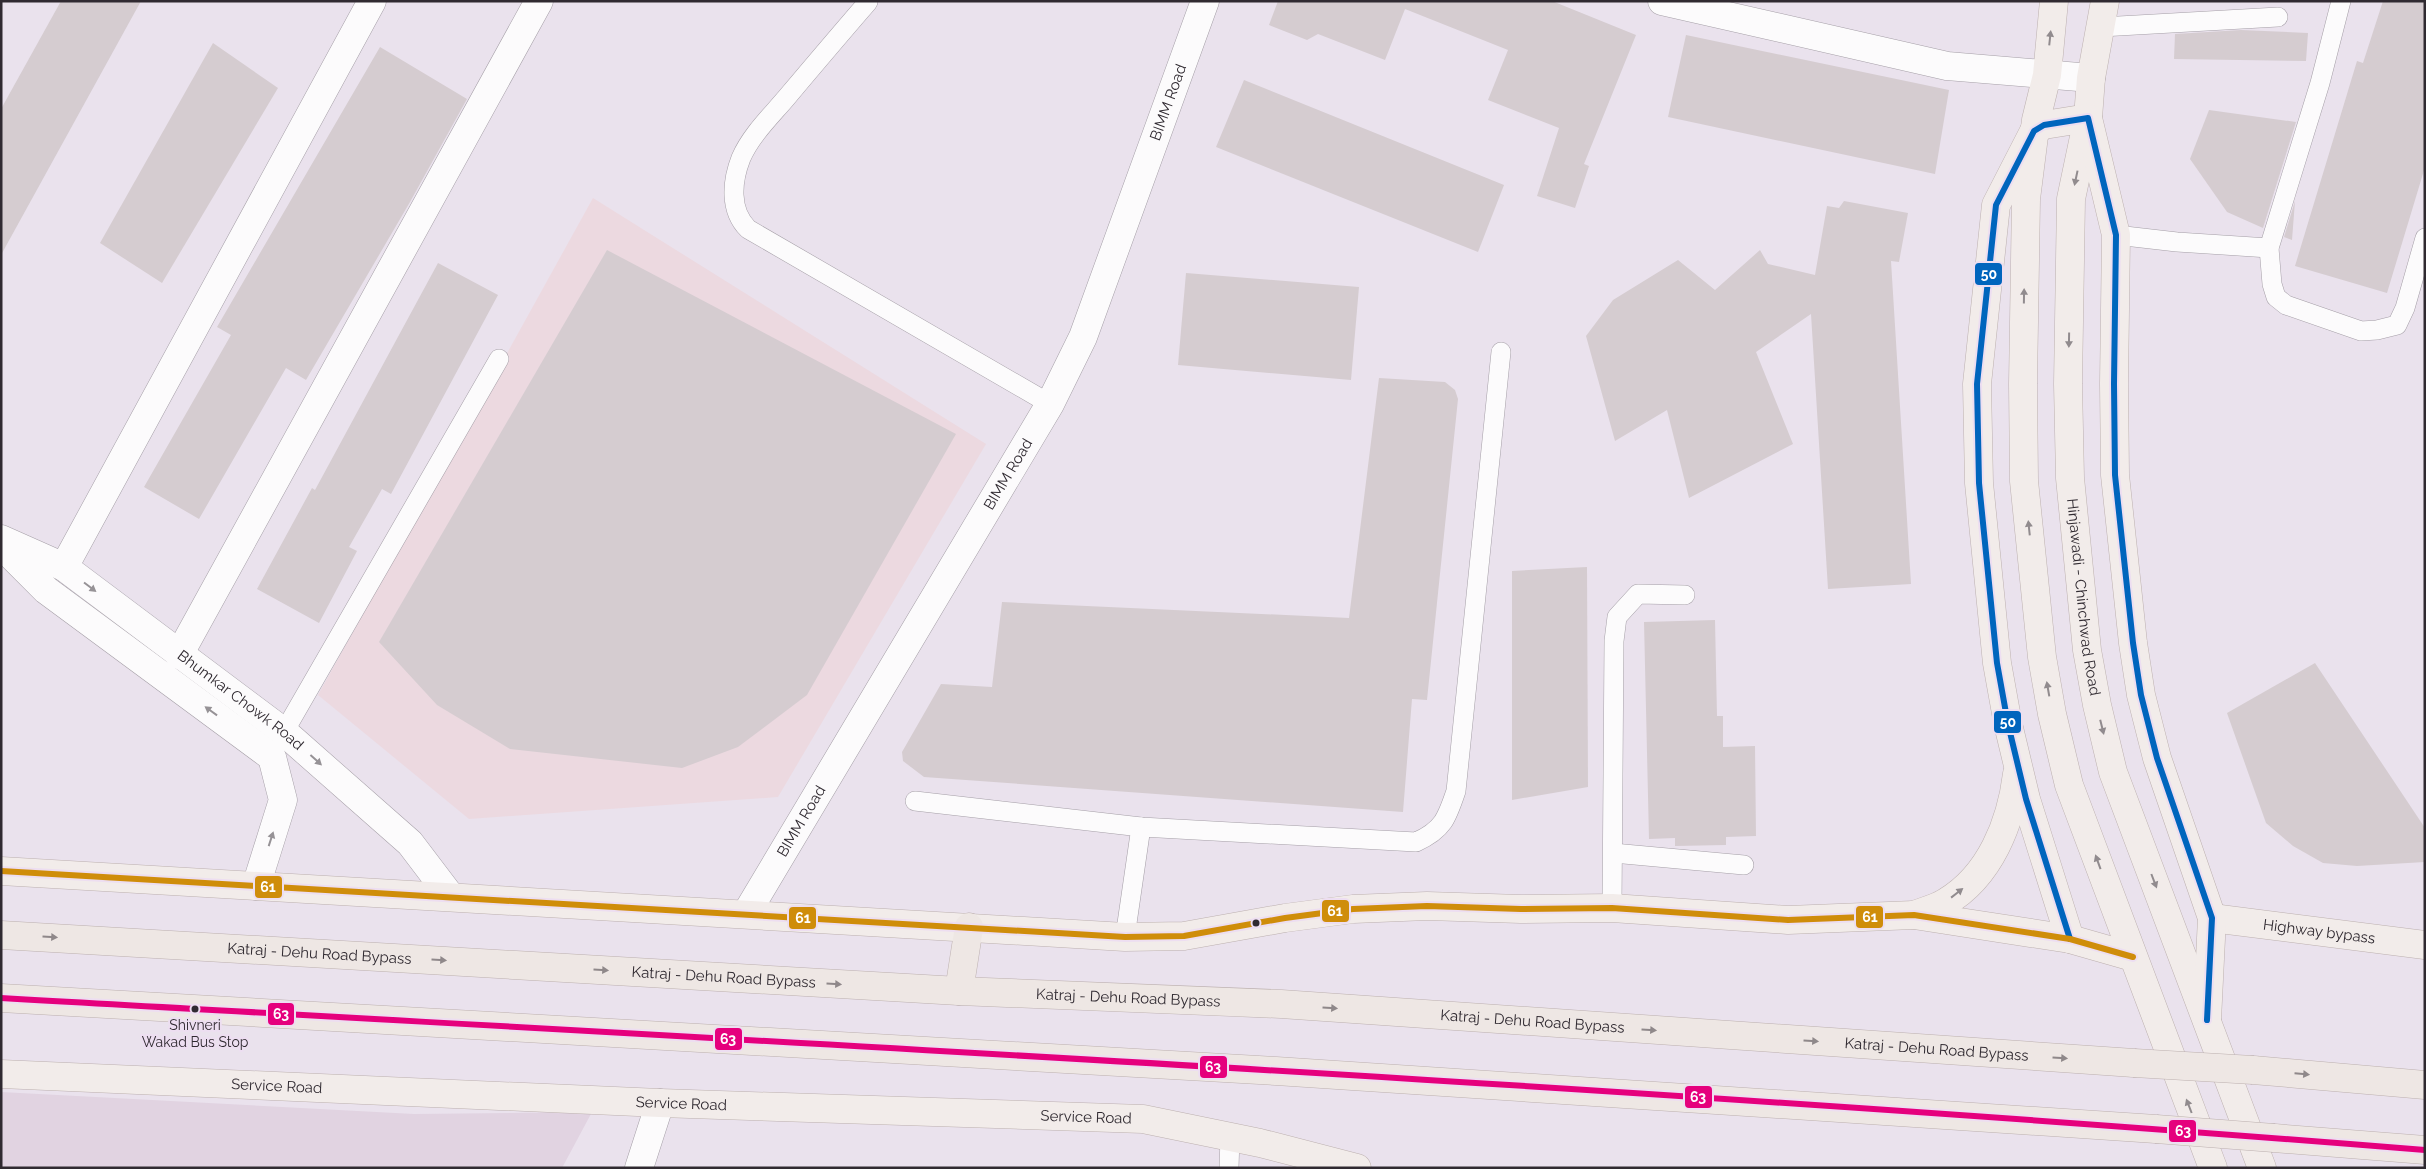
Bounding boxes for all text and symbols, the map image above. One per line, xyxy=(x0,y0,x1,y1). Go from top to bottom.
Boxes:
one-way arrow xyxy=(2046,30,2054,46)
street label: BIMM Road xyxy=(1146,62,1190,143)
one-way arrow xyxy=(2072,170,2080,185)
line badge: 50 xyxy=(1974,262,2003,286)
text: 50 xyxy=(1981,266,1997,282)
one-way arrow xyxy=(2020,287,2028,303)
one-way arrow xyxy=(2065,332,2073,348)
street label: BIMM Road xyxy=(980,435,1036,513)
street label: Hinjawadi - Chinchwad Road xyxy=(2063,498,2104,697)
one-way arrow xyxy=(2025,520,2033,536)
one-way arrow xyxy=(83,581,96,592)
street label: Bhumkar Chowk Road xyxy=(174,646,307,754)
one-way arrow xyxy=(2043,681,2051,697)
one-way arrow xyxy=(204,706,218,716)
line badge: 50 xyxy=(1993,710,2022,734)
text: 50 xyxy=(2000,714,2016,730)
one-way arrow xyxy=(2098,720,2106,735)
one-way arrow xyxy=(309,754,321,766)
street label: BIMM Road xyxy=(773,782,829,860)
one-way arrow xyxy=(267,832,275,847)
one-way arrow xyxy=(2094,854,2102,869)
one-way arrow xyxy=(2150,874,2158,889)
line badge: 61 xyxy=(254,875,283,899)
text: 61 xyxy=(260,879,276,895)
one-way arrow xyxy=(1950,888,1963,899)
line badge: 61 xyxy=(1321,899,1350,923)
text: 61 xyxy=(1327,903,1343,919)
line badge: 61 xyxy=(1855,905,1884,929)
line badge: 61 xyxy=(788,906,817,930)
text: 61 xyxy=(1862,909,1878,925)
text: 61 xyxy=(795,910,811,926)
street label: Highway bypass xyxy=(2262,916,2376,948)
unlabelled marker xyxy=(1251,918,1261,928)
one-way arrow xyxy=(42,934,58,942)
street label: Katraj - Dehu Road Bypass xyxy=(227,939,412,968)
one-way arrow xyxy=(432,957,448,965)
street label: Katraj - Dehu Road Bypass xyxy=(631,963,816,992)
one-way arrow xyxy=(594,966,610,974)
one-way arrow xyxy=(826,980,842,988)
street label: Katraj - Dehu Road Bypass xyxy=(1036,985,1221,1011)
line badge: 63 xyxy=(267,1002,295,1026)
marker: Shivneri Wakad Bus Stop xyxy=(190,1004,200,1014)
one-way arrow xyxy=(1322,1004,1338,1012)
text: 63 xyxy=(273,1006,289,1022)
street label: Katraj - Dehu Road Bypass xyxy=(1440,1006,1625,1037)
place label: Shivneri Wakad Bus Stop xyxy=(142,1017,249,1050)
one-way arrow xyxy=(1641,1026,1657,1034)
line badge: 63 xyxy=(714,1027,743,1051)
text: 63 xyxy=(720,1031,736,1047)
street label: Katraj - Dehu Road Bypass xyxy=(1844,1034,2029,1065)
one-way arrow xyxy=(1803,1037,1819,1045)
line badge: 63 xyxy=(1199,1055,1228,1079)
one-way arrow xyxy=(2053,1055,2069,1063)
text: 63 xyxy=(1205,1059,1221,1075)
one-way arrow xyxy=(2294,1071,2310,1079)
street label: Service Road xyxy=(231,1075,323,1097)
line badge: 63 xyxy=(1684,1085,1713,1109)
text: 63 xyxy=(1690,1089,1706,1105)
street label: Service Road xyxy=(635,1093,727,1114)
one-way arrow xyxy=(2185,1098,2193,1113)
street label: Service Road xyxy=(1040,1107,1132,1128)
line badge: 63 xyxy=(2168,1119,2197,1143)
text: 63 xyxy=(2175,1123,2191,1139)

